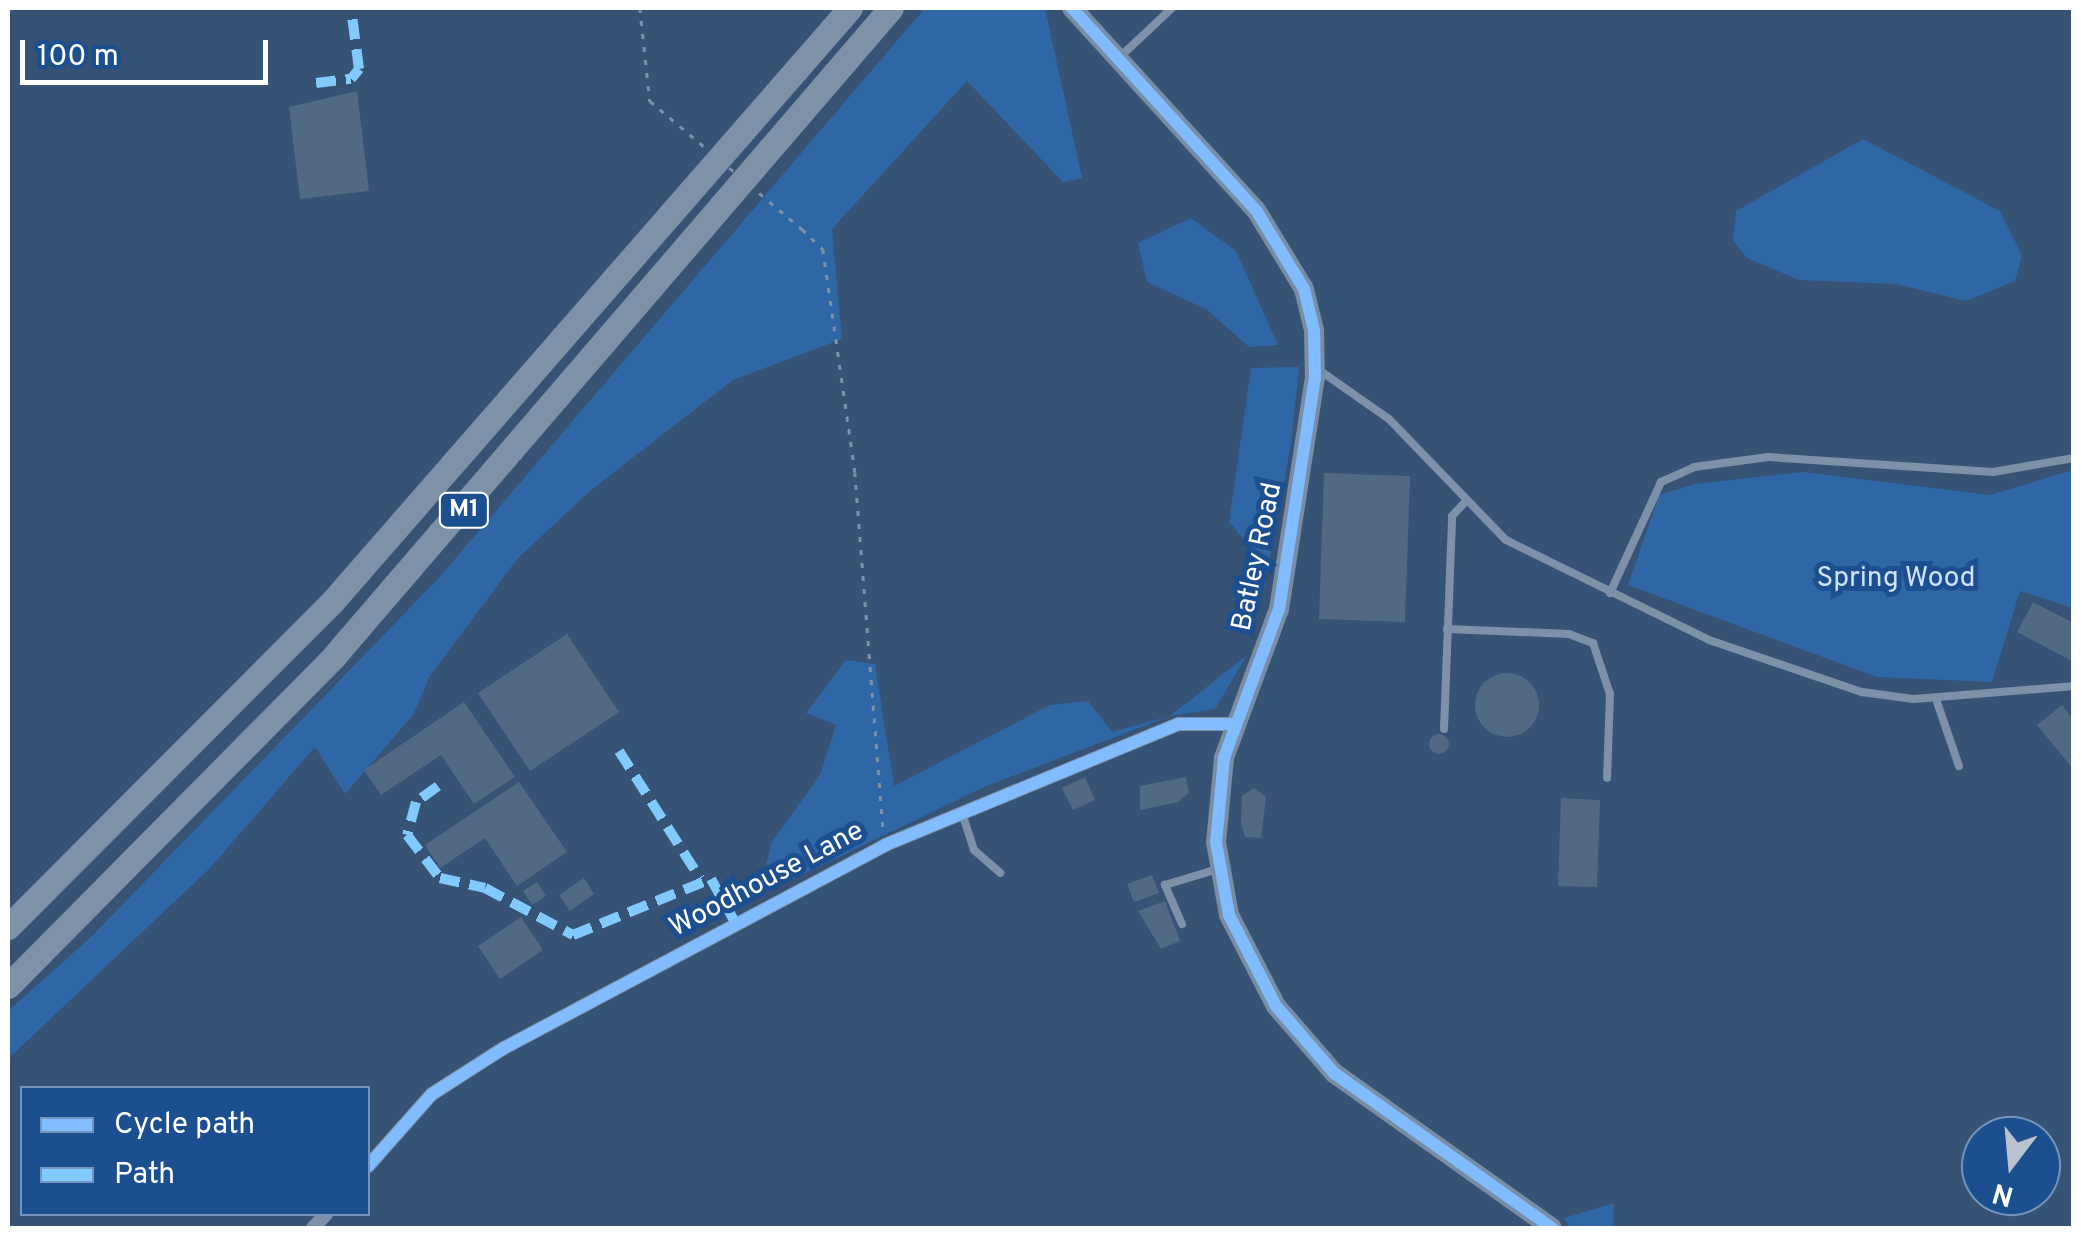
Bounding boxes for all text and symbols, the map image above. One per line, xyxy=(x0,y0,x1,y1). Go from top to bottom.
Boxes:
scale bar xyxy=(25,20,272,82)
text: 100 m xyxy=(37,39,119,76)
street label: Batley Road xyxy=(1226,480,1290,634)
road number: M1 xyxy=(436,490,492,530)
park label: Spring Wood xyxy=(1816,562,1976,596)
street label: Woodhouse Lane xyxy=(664,815,870,945)
legend xyxy=(20,1086,370,1216)
text: Cycle path xyxy=(114,1107,255,1144)
north arrow xyxy=(1961,1116,2061,1216)
text: Path xyxy=(114,1157,175,1194)
text: N xyxy=(1989,1173,2018,1213)

